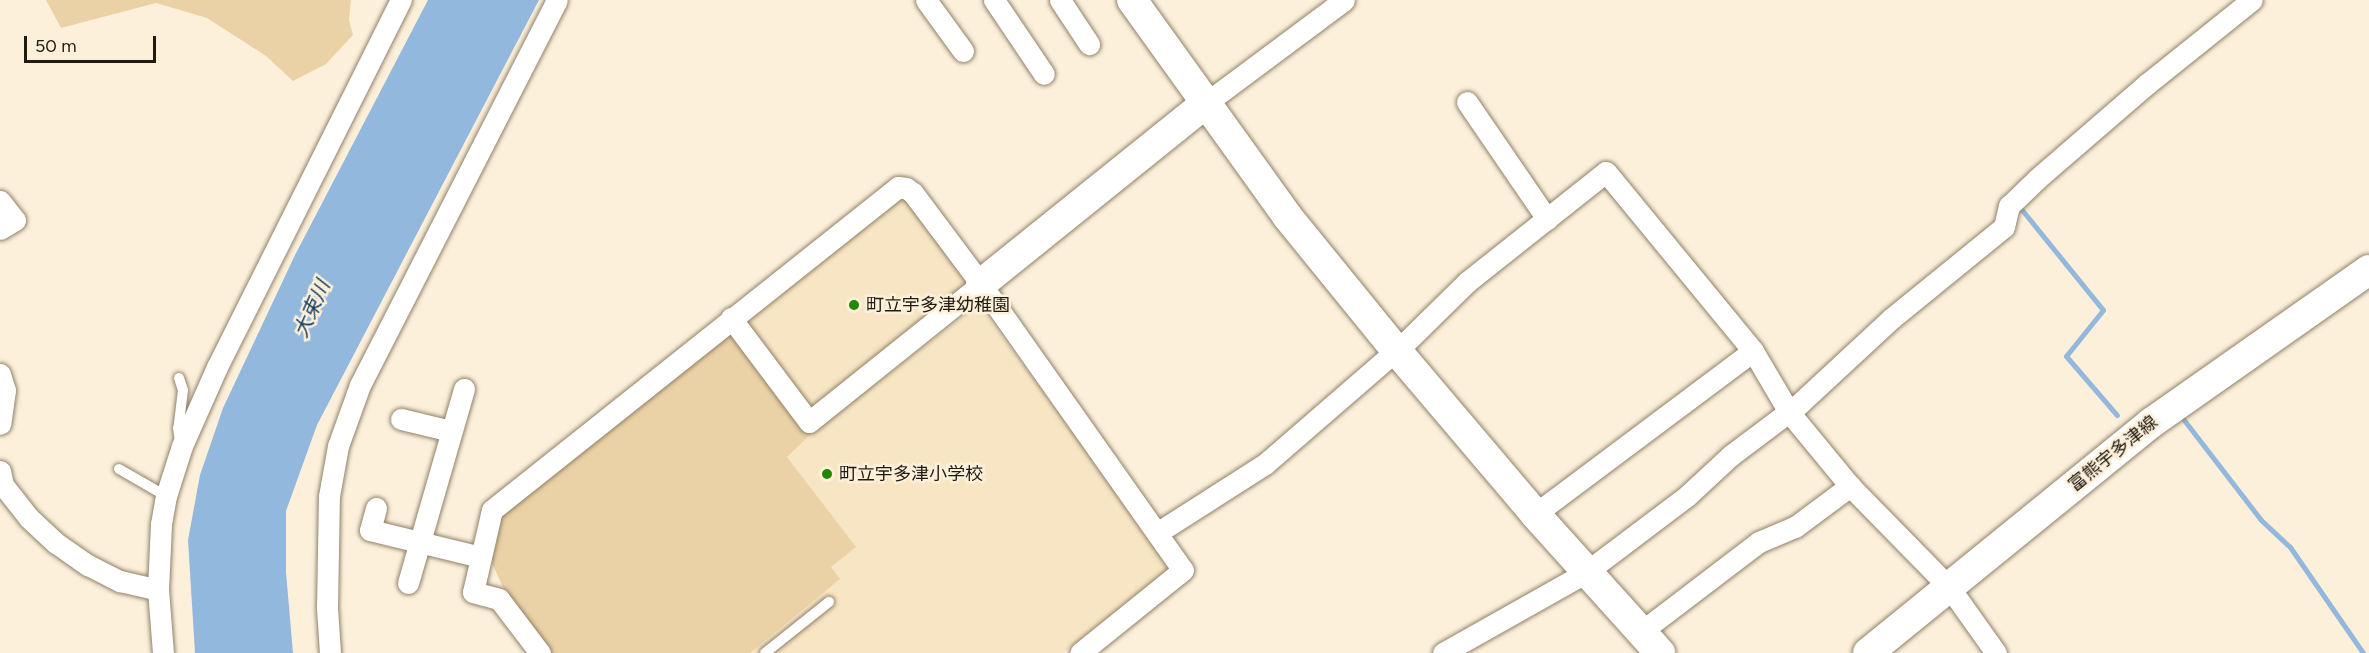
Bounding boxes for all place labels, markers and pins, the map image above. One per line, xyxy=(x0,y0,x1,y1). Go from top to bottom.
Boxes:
place label: 町立宇多津幼稚園 xyxy=(866,294,1010,316)
marker: 町立宇多津幼稚園 xyxy=(847,298,861,312)
place label: 町立宇多津小学校 xyxy=(839,463,983,485)
marker: 町立宇多津小学校 xyxy=(820,467,834,481)

